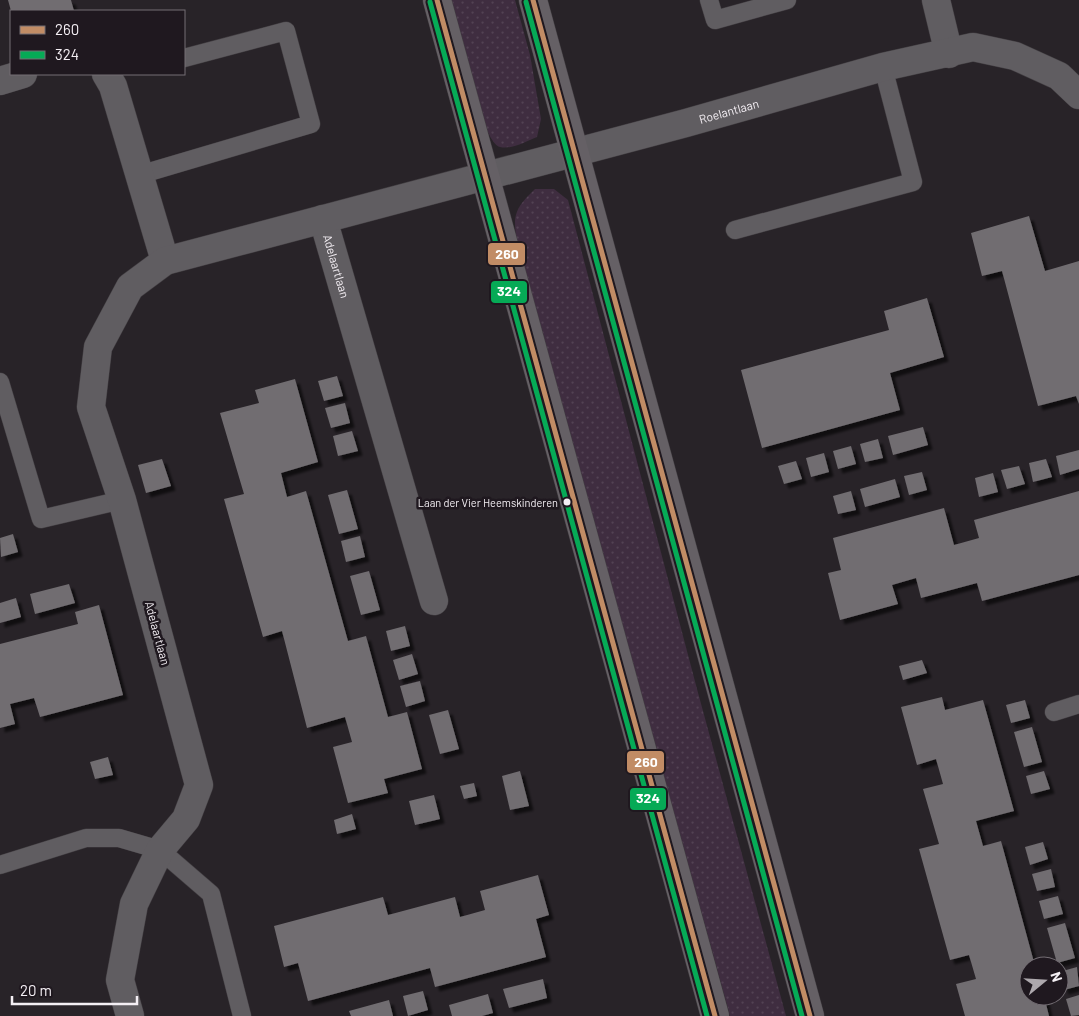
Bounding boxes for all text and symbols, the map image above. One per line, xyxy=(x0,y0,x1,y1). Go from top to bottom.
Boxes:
legend xyxy=(10,10,185,75)
text: 260 xyxy=(55,20,79,38)
text: 324 xyxy=(55,45,79,63)
street label: Roelantlaan xyxy=(697,96,760,126)
street label: Adelaartlaan xyxy=(321,233,353,300)
line badge: 260 xyxy=(487,242,526,266)
text: 260 xyxy=(495,245,519,262)
line badge: 324 xyxy=(490,280,528,304)
text: 324 xyxy=(497,282,521,299)
place label: Laan der Vier Heemskinderen xyxy=(418,496,558,509)
marker: Laan der Vier Heemskinderen xyxy=(562,497,572,507)
street label: Adelaartlaan xyxy=(143,600,173,666)
line badge: 260 xyxy=(626,750,665,774)
text: 260 xyxy=(634,753,658,770)
line badge: 324 xyxy=(629,787,667,811)
text: 324 xyxy=(636,789,660,806)
north arrow xyxy=(1019,956,1069,1006)
text: N xyxy=(1047,970,1066,984)
scale bar xyxy=(12,974,138,1006)
text: 20 m xyxy=(20,981,52,999)

